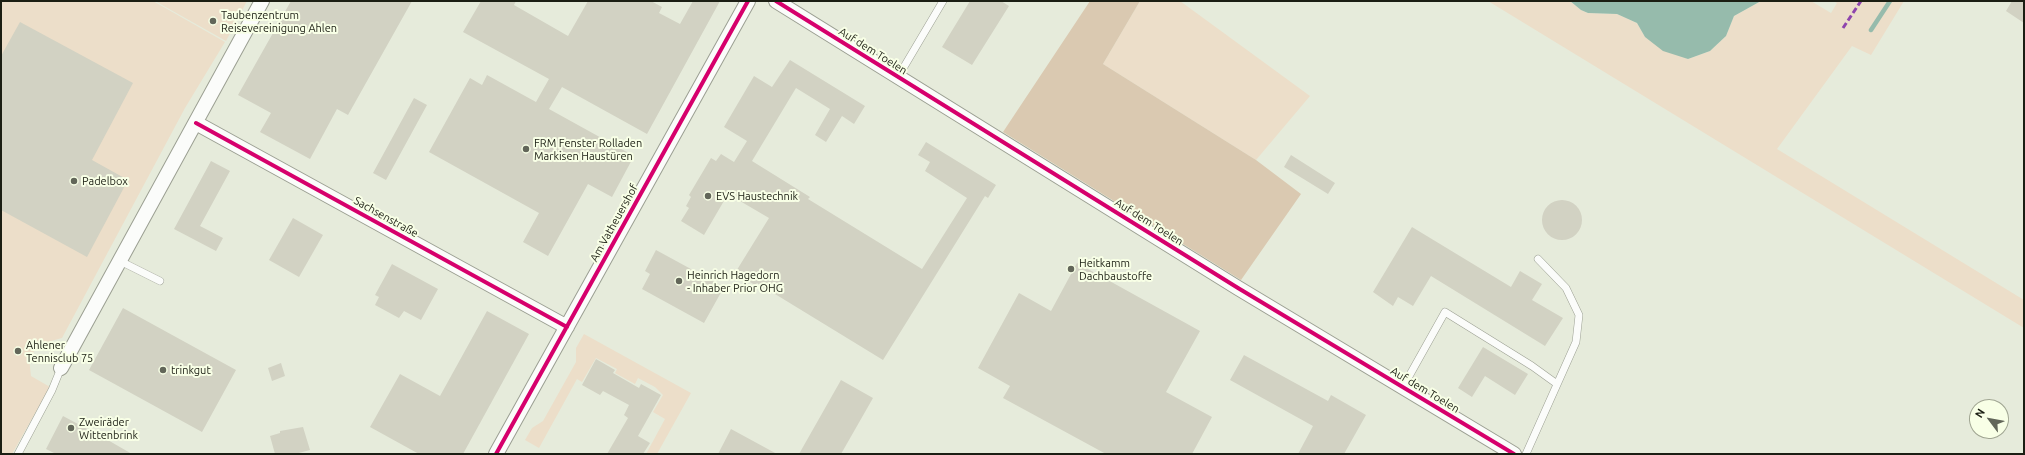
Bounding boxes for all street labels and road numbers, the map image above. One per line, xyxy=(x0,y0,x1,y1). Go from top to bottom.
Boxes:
street label: Auf dem Toelen xyxy=(836,25,910,77)
street label: Am Vatheuershof xyxy=(587,182,641,264)
street label: Sachsenstraße xyxy=(352,194,420,240)
street label: Auf dem Toelen xyxy=(1112,196,1186,248)
street label: Auf dem Toelen xyxy=(1388,364,1462,416)

